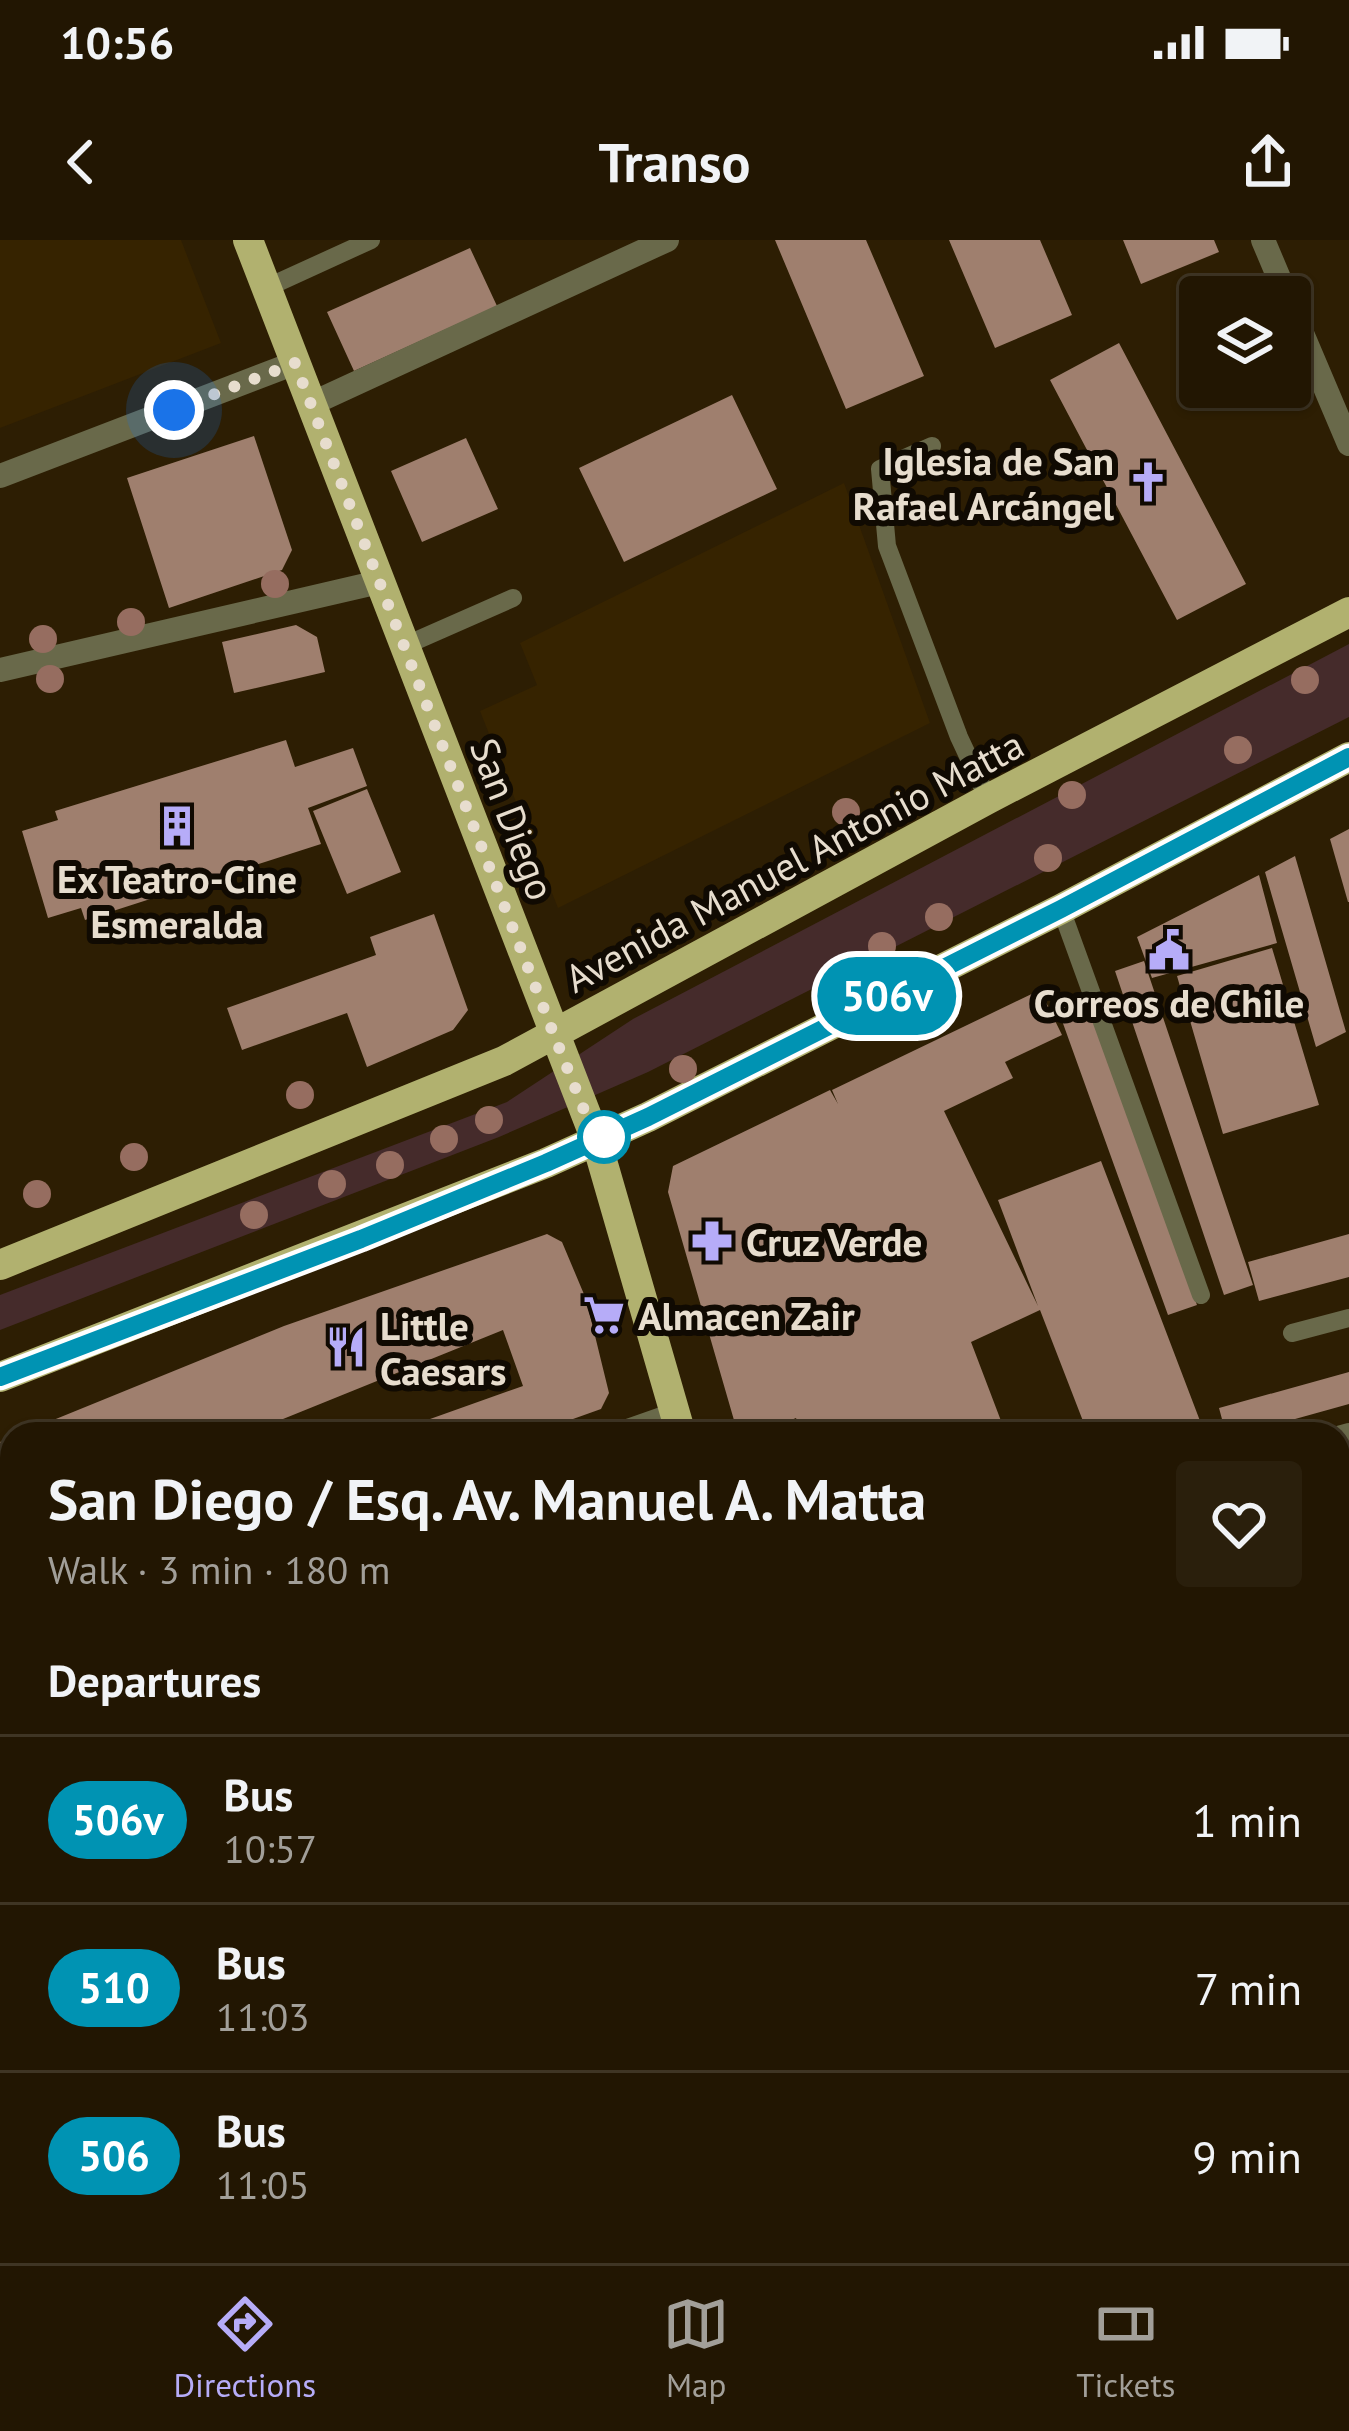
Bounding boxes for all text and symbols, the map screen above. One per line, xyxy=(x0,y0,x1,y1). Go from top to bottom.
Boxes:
text: 10:56 xyxy=(60,13,174,71)
text: Transo xyxy=(599,127,750,197)
icon: back xyxy=(48,129,114,195)
icon: share xyxy=(1235,129,1301,195)
map controls xyxy=(1179,276,1311,408)
button: layers xyxy=(1179,276,1311,408)
your location xyxy=(144,380,204,440)
place label: Iglesia de San Rafael Arcángel xyxy=(853,435,1115,531)
church icon: Iglesia de San Rafael Arcángel xyxy=(1125,459,1171,505)
street label: Avenida Manuel Antonio Matta xyxy=(556,718,1032,1004)
street label: San Diego xyxy=(459,731,567,907)
building icon: Ex Teatro-Cine Esmeralda xyxy=(154,803,200,849)
place label: Ex Teatro-Cine Esmeralda xyxy=(57,853,297,949)
public building icon: Correos de Chile xyxy=(1146,927,1192,973)
line badge: 506v xyxy=(803,957,971,1035)
text: 506v xyxy=(841,968,933,1023)
place label: Correos de Chile xyxy=(1034,977,1304,1028)
unlabelled marker xyxy=(579,1112,629,1162)
place label: Cruz Verde xyxy=(746,1216,922,1267)
pharmacy icon: Cruz Verde xyxy=(689,1218,735,1264)
place label: Almacen Zair xyxy=(638,1290,855,1341)
supermarket icon: Almacen Zair xyxy=(581,1292,627,1338)
place label: Little Caesars xyxy=(380,1300,506,1396)
restaurant icon: Little Caesars xyxy=(323,1324,369,1370)
button: heart xyxy=(1176,1461,1302,1587)
text: San Diego / Esq. Av. Manuel A. Matta xyxy=(48,1462,926,1536)
text: Walk · 3 min · 180 m xyxy=(48,1544,390,1595)
text: Departures xyxy=(48,1651,261,1709)
text: Bus xyxy=(223,1765,293,1823)
text: 1 min xyxy=(1192,1791,1302,1849)
text: 506v xyxy=(72,1792,163,1847)
text: 10:57 xyxy=(223,1823,317,1874)
text: Bus xyxy=(216,1933,286,1991)
text: 7 min xyxy=(1195,1959,1302,2017)
text: 510 xyxy=(78,1960,150,2015)
text: 11:03 xyxy=(216,1991,310,2042)
text: Bus xyxy=(216,2101,286,2159)
text: 9 min xyxy=(1192,2127,1302,2185)
text: 506 xyxy=(78,2128,150,2183)
text: 11:05 xyxy=(216,2159,310,2210)
tab: Directions xyxy=(174,2291,316,2406)
tab: Map xyxy=(663,2291,729,2406)
tab: Tickets xyxy=(1076,2291,1175,2406)

